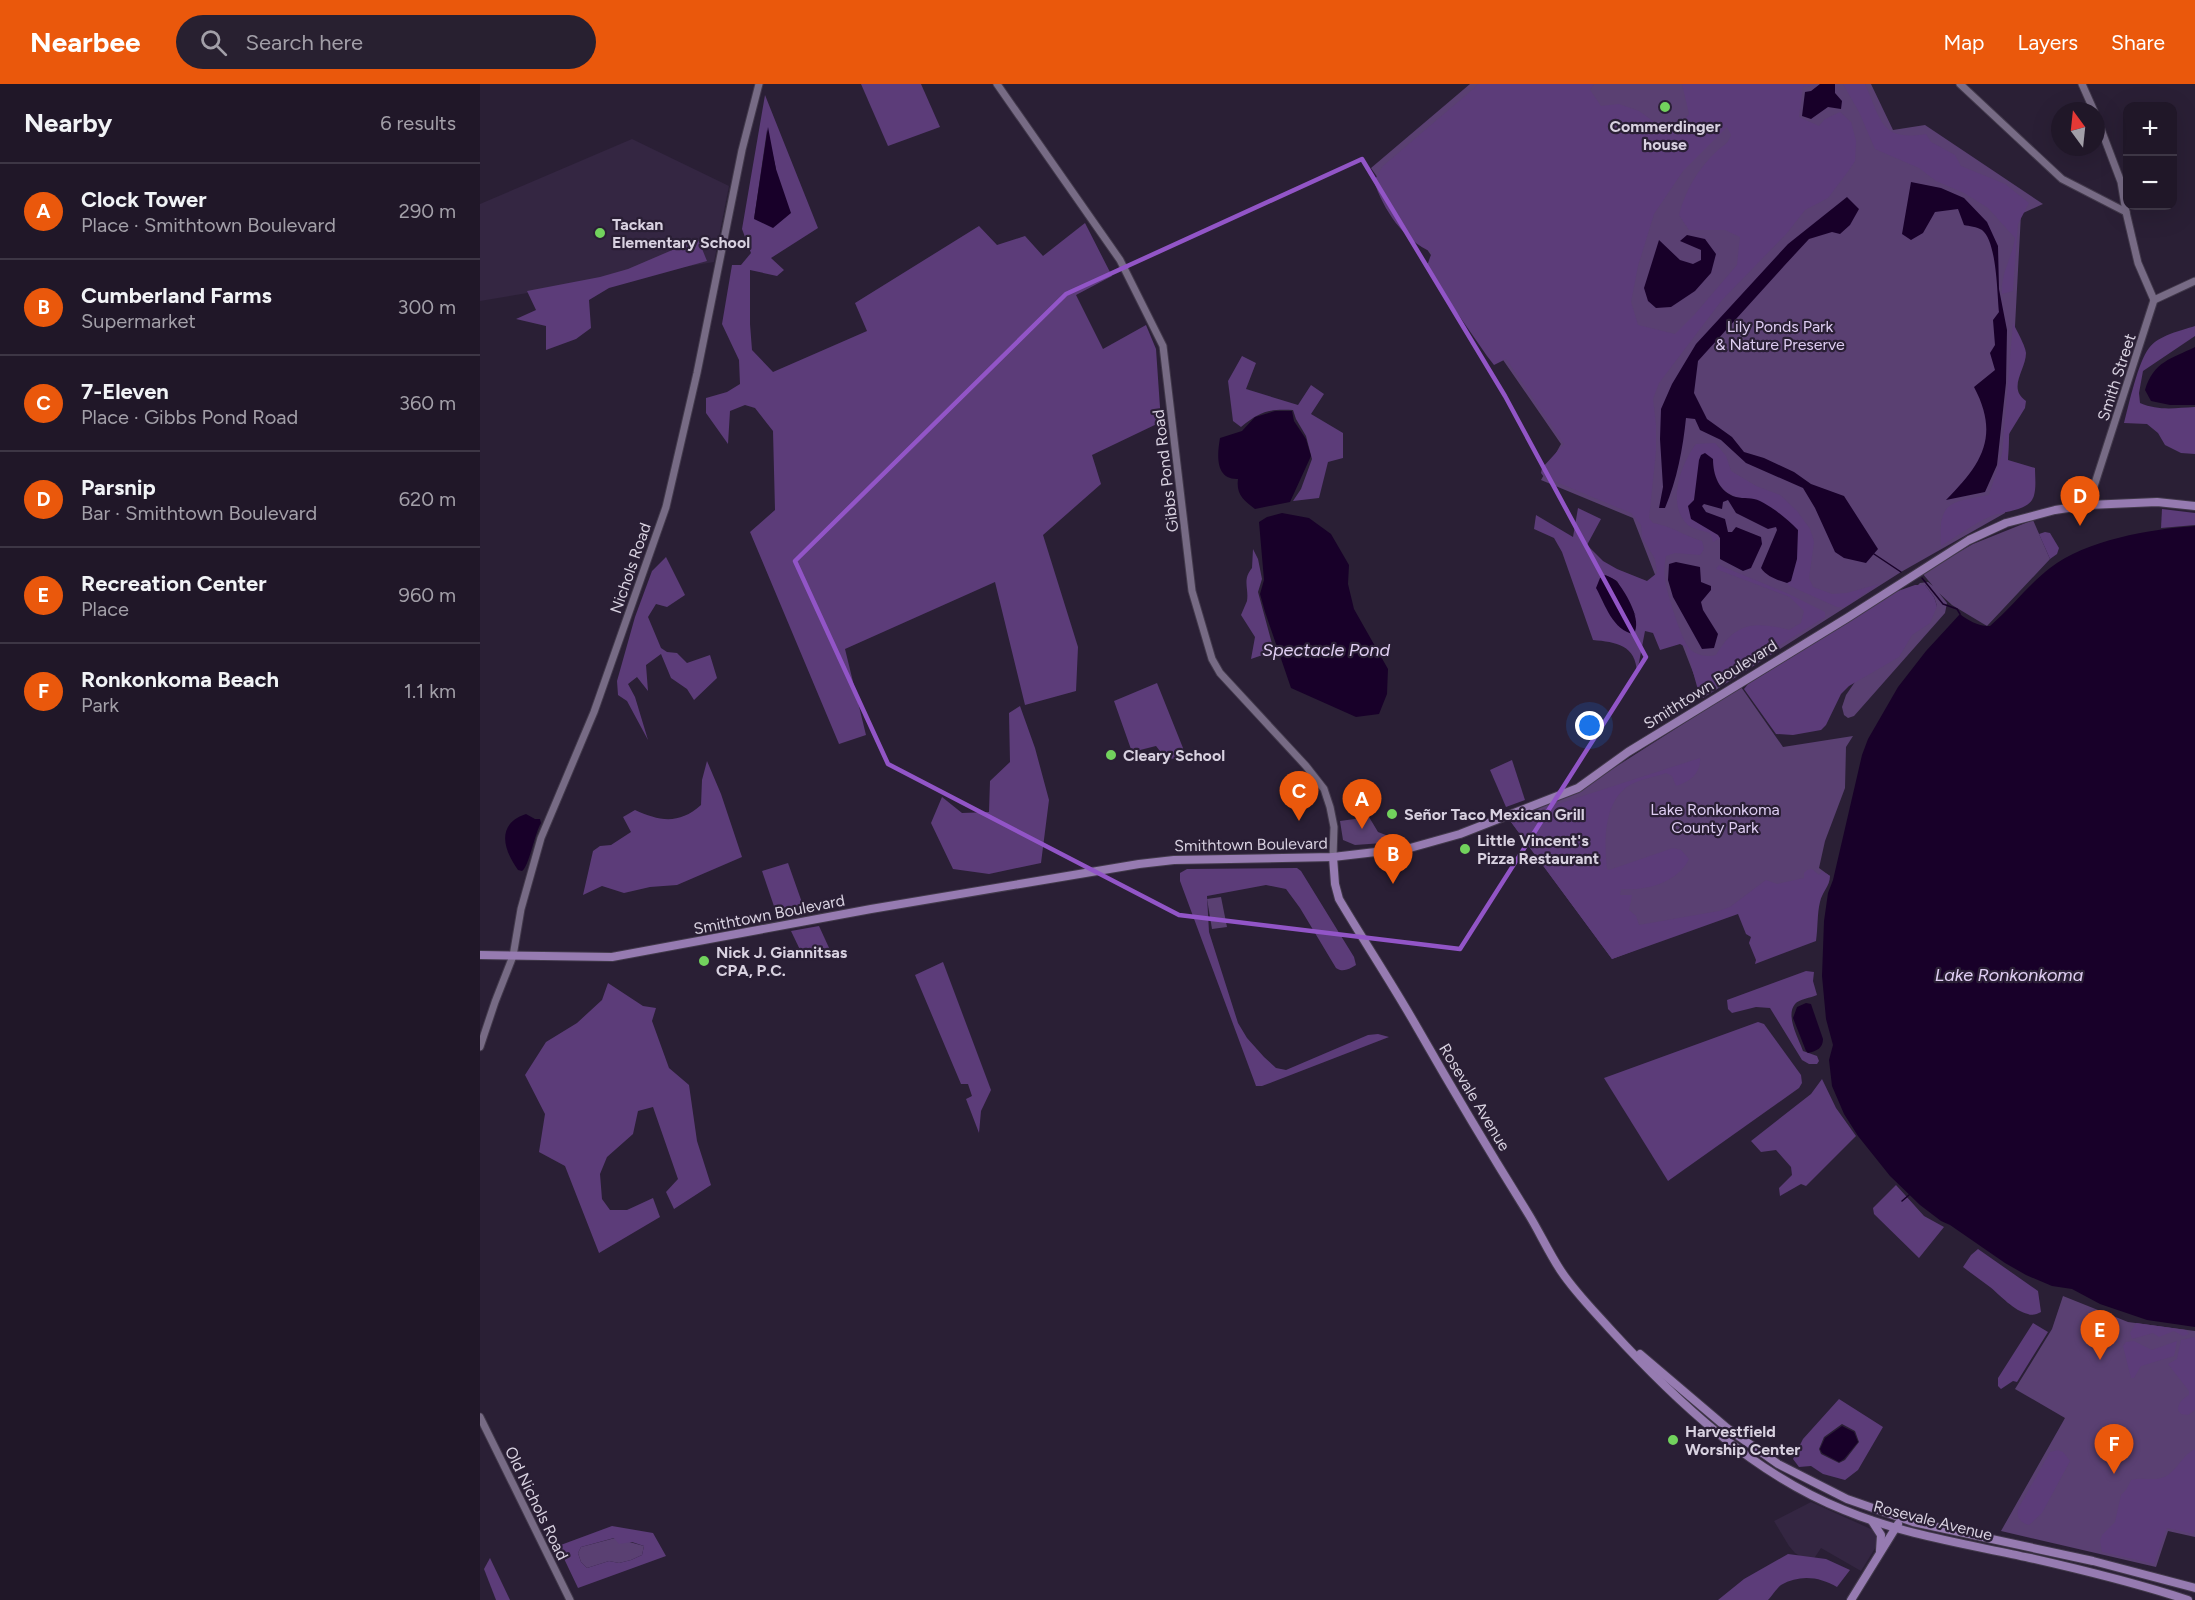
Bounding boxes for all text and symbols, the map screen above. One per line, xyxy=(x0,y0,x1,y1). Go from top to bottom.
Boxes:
search box xyxy=(176,15,596,69)
text: Nearbee xyxy=(30,25,140,59)
icon: search xyxy=(197,26,230,59)
text: Search here xyxy=(245,29,363,56)
text: Map xyxy=(1944,30,1984,55)
text: Layers xyxy=(2017,30,2078,55)
text: Share xyxy=(2111,30,2165,55)
marker: Commerdinger house xyxy=(1658,100,1672,114)
north arrow xyxy=(2051,102,2105,156)
map controls xyxy=(2123,102,2177,210)
button: + xyxy=(2123,102,2177,156)
text: Nearby xyxy=(24,107,112,139)
text: 6 results xyxy=(380,111,456,135)
place label: Commerdinger house xyxy=(1609,117,1721,154)
button: − xyxy=(2123,156,2177,210)
text: Clock Tower xyxy=(81,186,206,213)
text: A xyxy=(36,199,51,223)
text: 290 m xyxy=(399,199,456,223)
text: Place · Smithtown Boulevard xyxy=(81,213,336,237)
place label: Tackan Elementary School xyxy=(612,215,750,252)
marker: Tackan Elementary School xyxy=(593,226,607,240)
text: Cumberland Farms xyxy=(81,282,272,309)
text: B xyxy=(37,295,50,319)
text: 300 m xyxy=(398,295,456,319)
text: Supermarket xyxy=(81,309,196,333)
park label: Lily Ponds Park & Nature Preserve xyxy=(1715,317,1845,354)
street label: Smith Street xyxy=(2093,331,2140,423)
text: 7-Eleven xyxy=(81,378,169,405)
text: C xyxy=(36,391,51,415)
text: 360 m xyxy=(399,391,456,415)
text: Place · Gibbs Pond Road xyxy=(81,405,298,429)
street label: Gibbs Pond Road xyxy=(1149,408,1182,533)
text: Parsnip xyxy=(81,474,156,501)
pin: D xyxy=(2060,476,2100,526)
text: D xyxy=(37,487,51,511)
text: 620 m xyxy=(399,487,456,511)
text: Bar · Smithtown Boulevard xyxy=(81,501,317,525)
street label: Nichols Road xyxy=(606,520,655,616)
text: Recreation Center xyxy=(81,570,267,597)
text: E xyxy=(38,583,49,607)
text: 960 m xyxy=(399,583,456,607)
text: Place xyxy=(81,597,129,621)
street label: Smithtown Boulevard xyxy=(1640,636,1780,733)
water label: Spectacle Pond xyxy=(1262,639,1391,661)
text: Ronkonkoma Beach xyxy=(81,666,279,693)
text: F xyxy=(38,679,49,703)
text: 1.1 km xyxy=(404,679,456,703)
text: Park xyxy=(81,693,119,717)
your location xyxy=(1575,711,1604,740)
place label: Cleary School xyxy=(1123,746,1225,765)
marker: Cleary School xyxy=(1104,748,1118,762)
pin: C xyxy=(1280,772,1318,821)
pin: A xyxy=(1342,780,1382,829)
park label: Lake Ronkonkoma County Park xyxy=(1650,800,1780,837)
place label: Señor Taco Mexican Grill xyxy=(1404,805,1585,824)
marker: Señor Taco Mexican Grill xyxy=(1385,807,1399,821)
place label: Little Vincent's Pizza Restaurant xyxy=(1477,831,1599,868)
street label: Smithtown Boulevard xyxy=(1174,834,1328,855)
pin: B xyxy=(1374,834,1412,884)
marker: Little Vincent's Pizza Restaurant xyxy=(1458,842,1472,856)
street label: Smithtown Boulevard xyxy=(692,890,846,938)
place label: Nick J. Giannitsas CPA, P.C. xyxy=(716,943,848,980)
marker: Nick J. Giannitsas CPA, P.C. xyxy=(697,954,711,968)
water label: Lake Ronkonkoma xyxy=(1935,964,2084,986)
street label: Rosevale Avenue xyxy=(1435,1040,1514,1155)
pin: E xyxy=(2080,1310,2120,1360)
place label: Harvestfield Worship Center xyxy=(1685,1422,1800,1459)
pin: F xyxy=(2094,1424,2134,1474)
marker: Harvestfield Worship Center xyxy=(1666,1433,1680,1447)
street label: Old Nichols Road xyxy=(501,1443,572,1563)
street label: Rosevale Avenue xyxy=(1871,1497,1995,1545)

